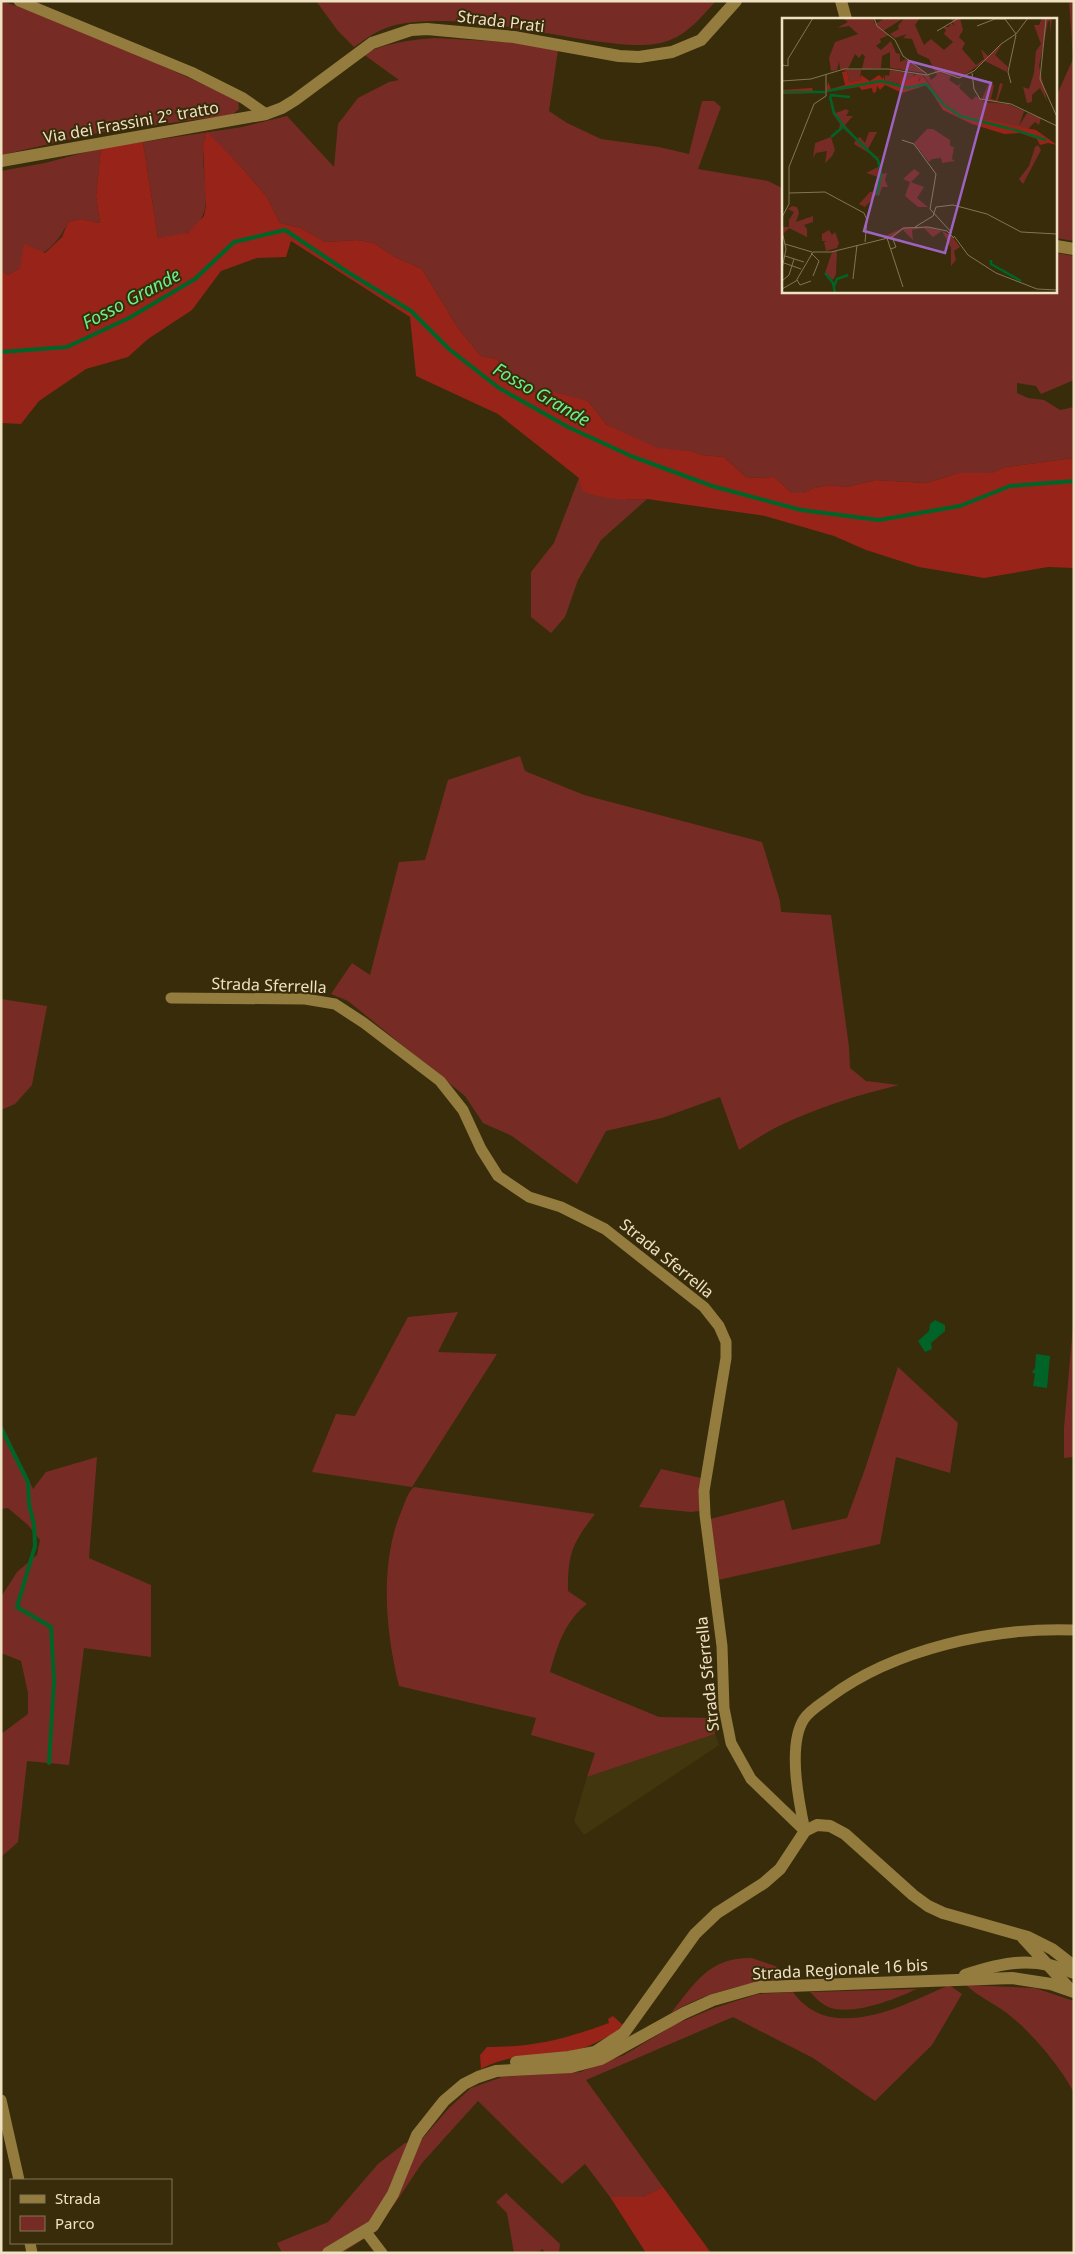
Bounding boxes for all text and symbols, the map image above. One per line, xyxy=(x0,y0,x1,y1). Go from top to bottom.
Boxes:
street label: Strada Prati xyxy=(456,5,546,37)
inset map xyxy=(782,18,1058,292)
street label: Via dei Frassini 2° tratto xyxy=(42,96,220,148)
water label: Fosso Grande xyxy=(78,262,184,334)
water label: Fosso Grande xyxy=(489,357,595,431)
street label: Strada Sferrella xyxy=(211,972,327,998)
street label: Strada Sferrella xyxy=(615,1213,719,1303)
street label: Strada Sferrella xyxy=(690,1616,724,1732)
street label: Strada Regionale 16 bis xyxy=(752,1953,928,1985)
legend xyxy=(10,2179,172,2244)
text: Strada xyxy=(55,2188,101,2208)
text: Parco xyxy=(55,2213,95,2233)

